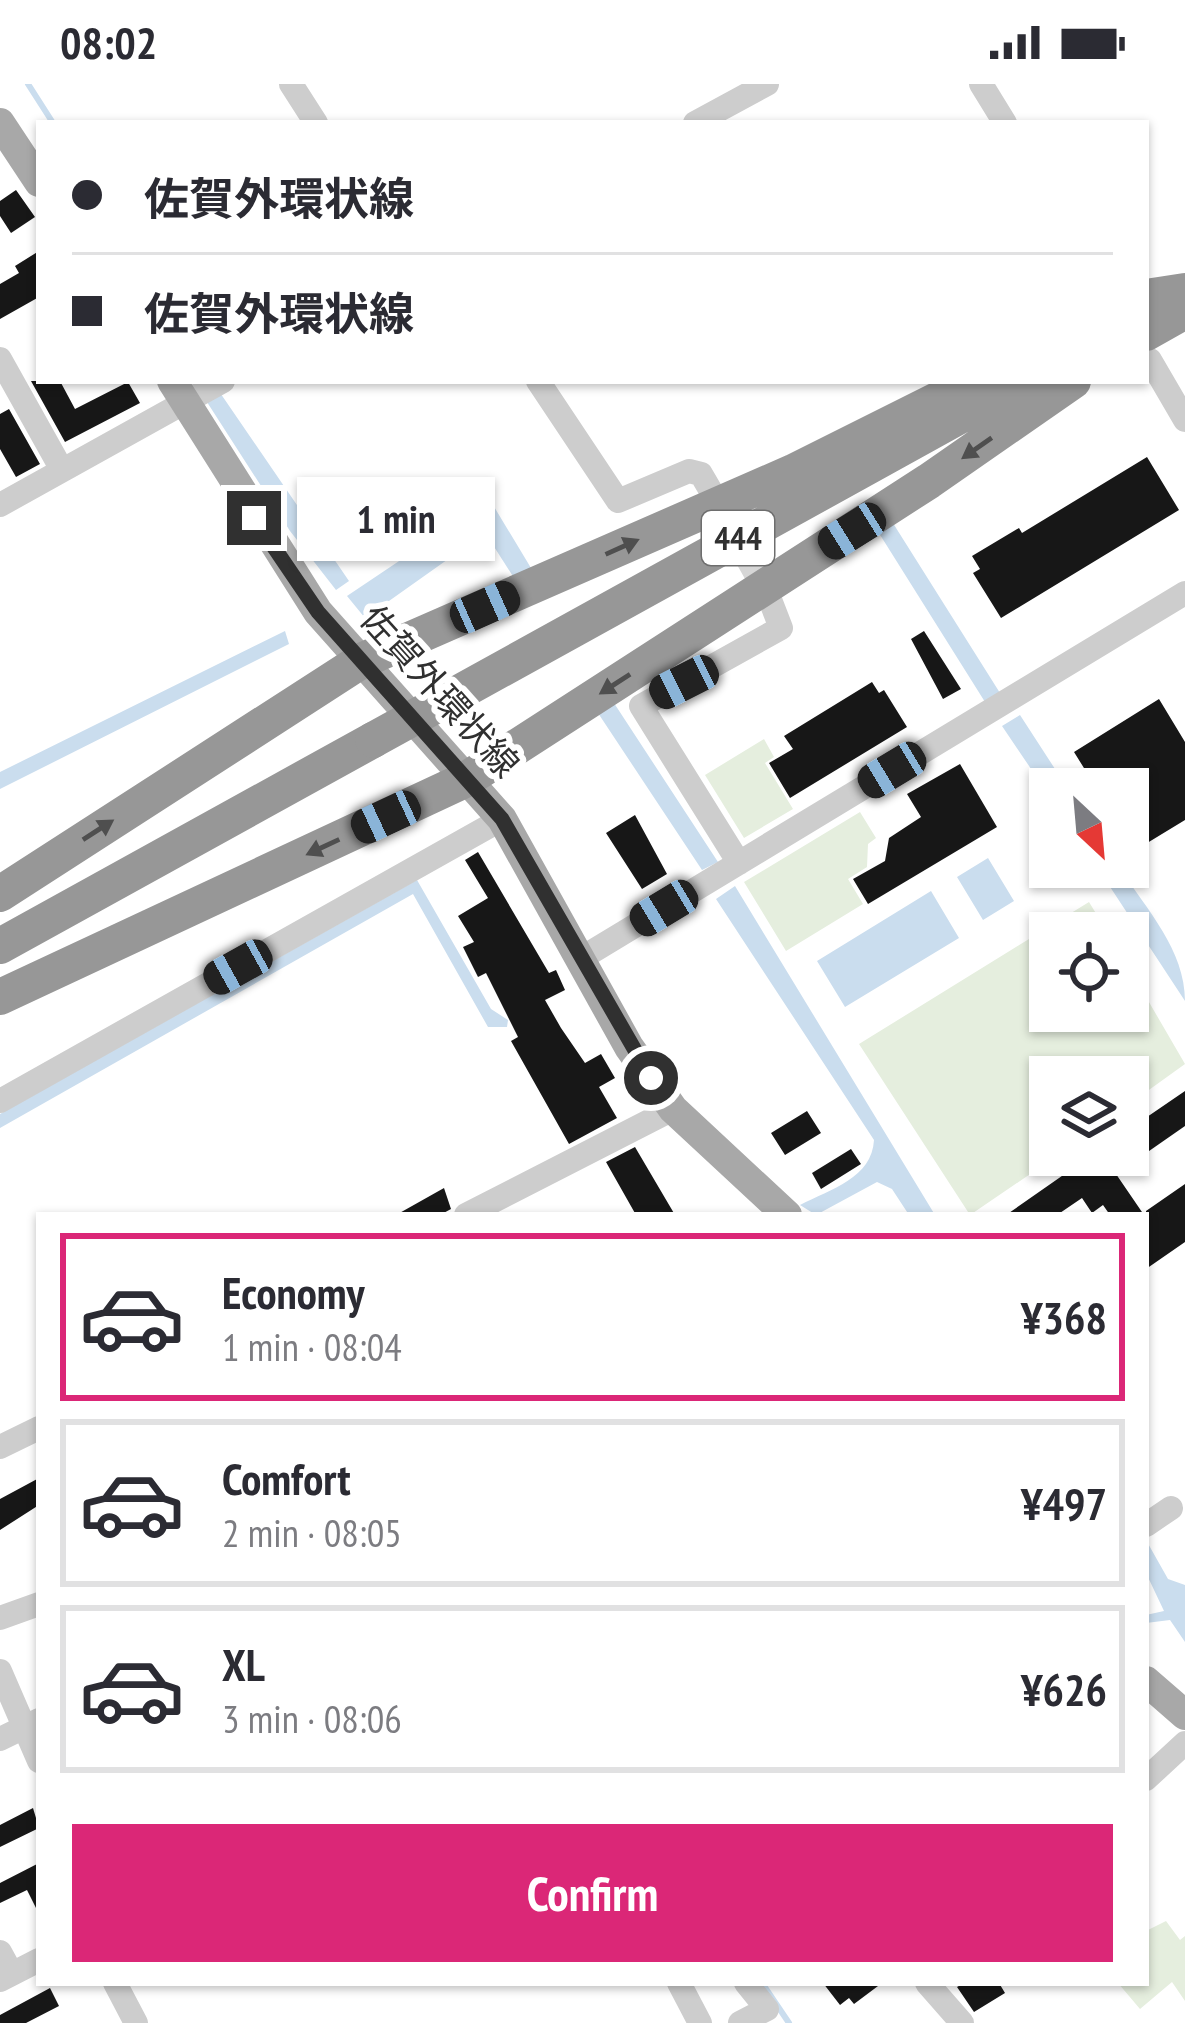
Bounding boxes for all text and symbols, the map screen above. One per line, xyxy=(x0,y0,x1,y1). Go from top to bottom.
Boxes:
text: 08:02 xyxy=(60,13,157,71)
text: 佐賀外環状線 xyxy=(144,169,414,227)
text: 佐賀外環状線 xyxy=(144,284,414,342)
one-way arrow xyxy=(961,436,993,459)
callout: 1 min xyxy=(296,476,494,560)
route end xyxy=(227,491,281,545)
text: 1 min xyxy=(357,493,435,544)
car xyxy=(812,497,892,565)
road number: 444 xyxy=(702,511,774,565)
one-way arrow xyxy=(605,537,641,556)
car xyxy=(445,576,525,638)
street label: 佐賀外環状線 xyxy=(351,595,530,787)
car xyxy=(644,650,724,714)
one-way arrow xyxy=(599,672,631,694)
car xyxy=(852,736,932,804)
north arrow xyxy=(1029,768,1149,888)
map controls xyxy=(1029,768,1149,1176)
car xyxy=(346,785,426,849)
one-way arrow xyxy=(82,819,114,841)
one-way arrow xyxy=(305,837,340,857)
car xyxy=(624,874,704,942)
button: locate xyxy=(1029,912,1149,1032)
car xyxy=(198,934,278,1000)
route start xyxy=(624,1051,678,1105)
button: layers xyxy=(1029,1056,1149,1176)
icon: car xyxy=(78,1263,186,1371)
text: Economy xyxy=(222,1263,365,1321)
text: ¥368 xyxy=(1021,1288,1107,1346)
text: 1 min · 08:04 xyxy=(222,1321,402,1372)
icon: car xyxy=(78,1449,186,1557)
text: Comfort xyxy=(222,1449,351,1507)
text: ¥497 xyxy=(1021,1474,1107,1532)
text: 2 min · 08:05 xyxy=(222,1507,402,1558)
icon: car xyxy=(78,1635,186,1743)
text: XL xyxy=(222,1635,265,1693)
text: ¥626 xyxy=(1021,1660,1107,1718)
text: 3 min · 08:06 xyxy=(222,1693,402,1744)
button: Confirm xyxy=(72,1824,1113,1962)

